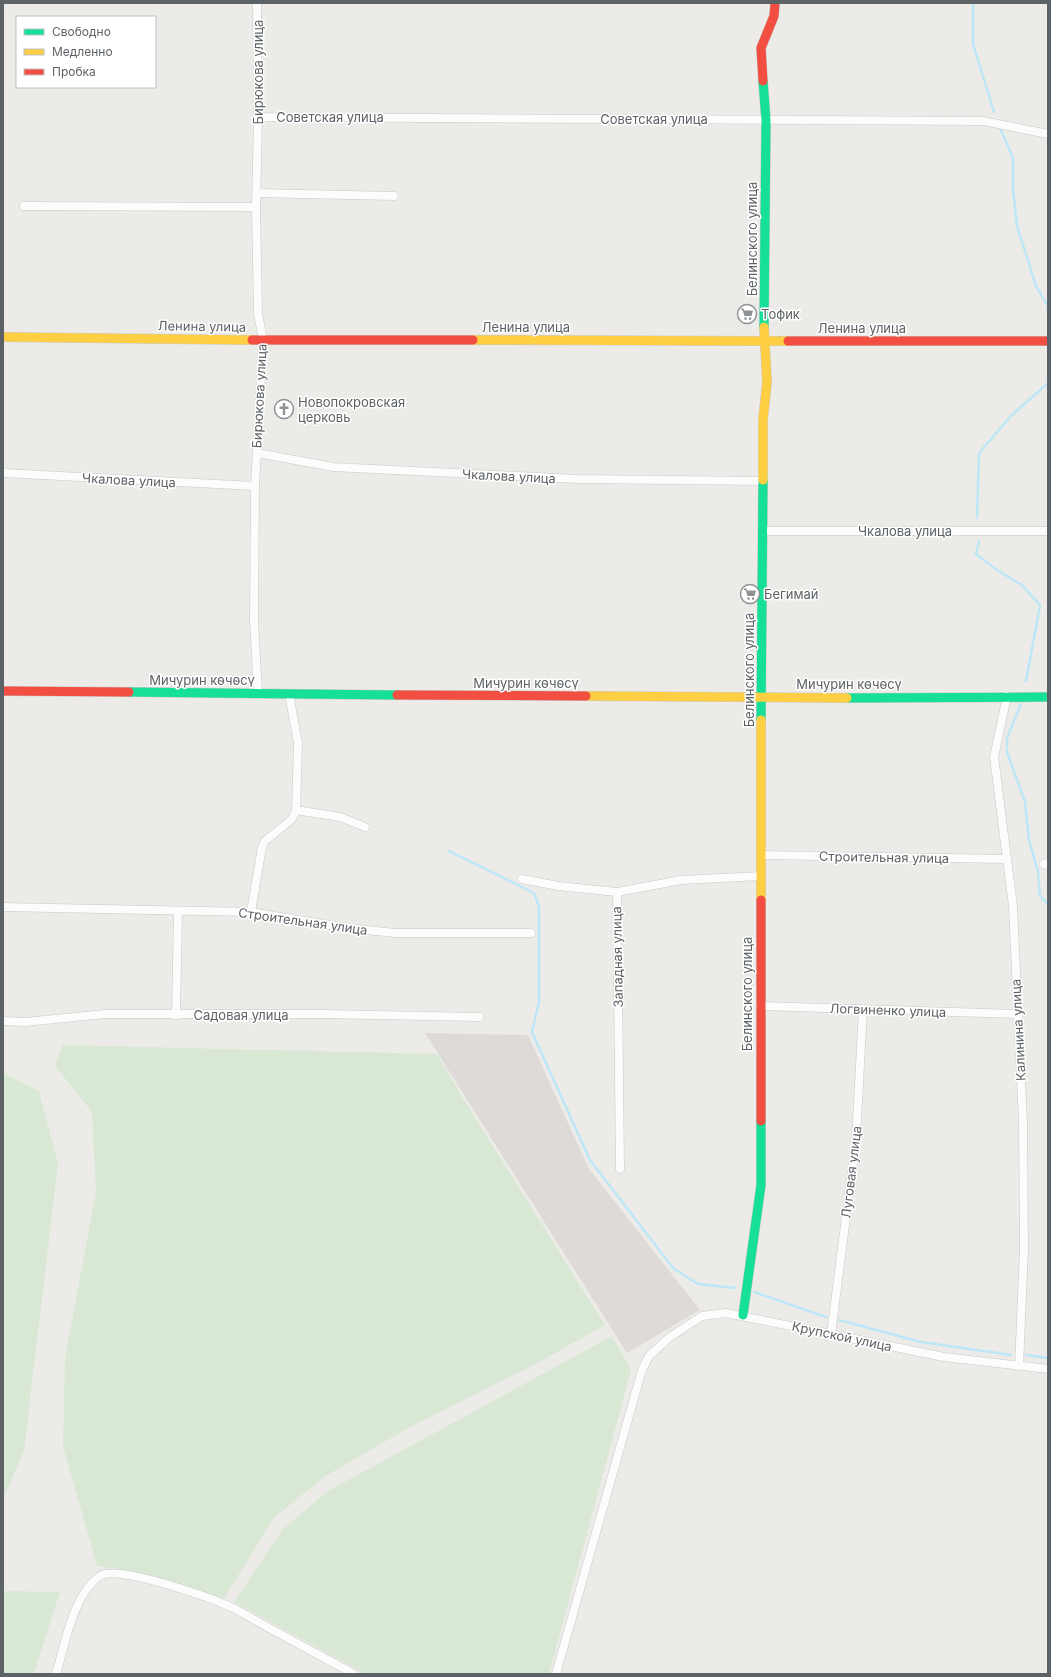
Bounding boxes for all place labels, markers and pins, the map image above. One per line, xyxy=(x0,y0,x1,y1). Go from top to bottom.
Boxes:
supermarket icon: Тофик xyxy=(736,303,758,325)
place label: Тофик xyxy=(761,306,800,322)
place label: Новопокровская церковь xyxy=(298,394,405,425)
church icon: Новопокровская церковь xyxy=(273,398,295,420)
supermarket icon: Бегимай xyxy=(739,583,761,605)
place label: Бегимай xyxy=(764,586,819,602)

